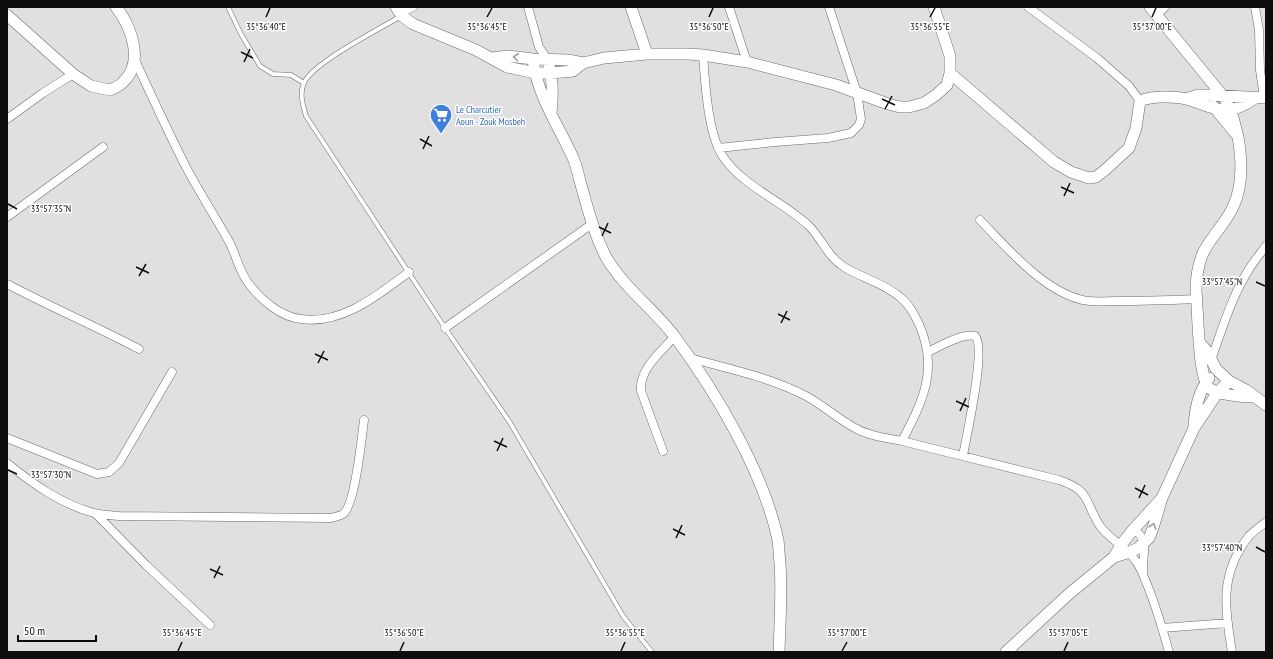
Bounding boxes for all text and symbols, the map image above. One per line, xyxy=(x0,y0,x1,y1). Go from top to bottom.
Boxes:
text: 35°36'40"E xyxy=(246,20,286,33)
text: 35°36'45"E xyxy=(467,20,507,33)
text: 35°36'50"E xyxy=(689,20,729,33)
text: 35°36'55"E xyxy=(910,20,950,33)
text: 35°37'00"E xyxy=(1132,20,1172,33)
one-way arrow xyxy=(513,53,519,62)
supermarket icon: Le Charcutier Aoun - Zouk Mosbeh xyxy=(428,102,454,135)
place label: Le Charcutier Aoun - Zouk Mosbeh xyxy=(456,103,525,128)
text: 33°57'35"N xyxy=(31,202,71,215)
text: 33°57'45"N xyxy=(1202,275,1242,288)
text: 33°57'30"N xyxy=(31,468,71,481)
one-way arrow xyxy=(1149,523,1157,530)
text: 33°57'40"N xyxy=(1202,541,1242,554)
scale bar xyxy=(18,617,96,643)
text: 50 m xyxy=(24,623,45,638)
text: 35°36'45"E xyxy=(162,626,202,639)
text: 35°36'50"E xyxy=(384,626,424,639)
text: 35°36'55"E xyxy=(605,626,645,639)
text: 35°37'00"E xyxy=(827,626,867,639)
text: 35°37'05"E xyxy=(1048,626,1088,639)

